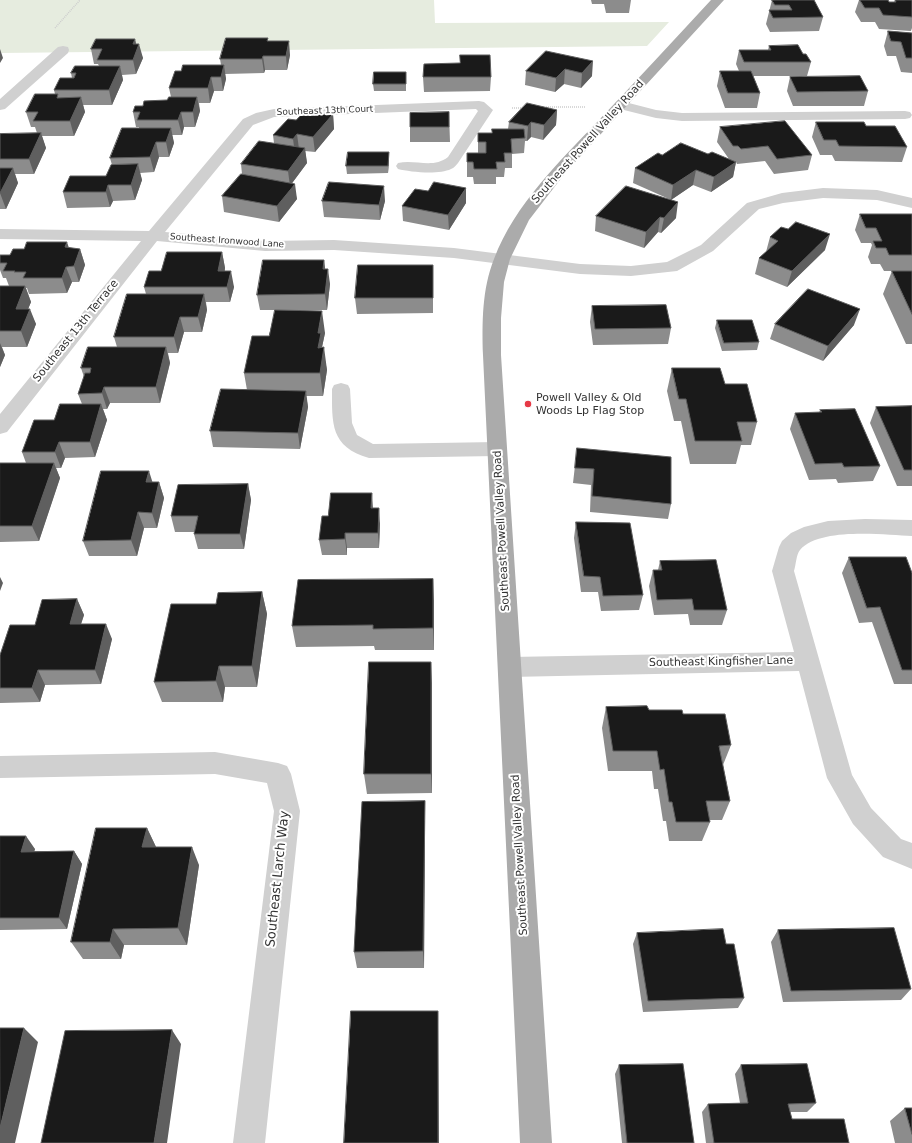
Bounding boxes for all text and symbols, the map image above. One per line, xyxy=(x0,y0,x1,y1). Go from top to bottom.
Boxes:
street label: Southeast Powell Valley Road xyxy=(529,78,647,206)
street label: Southeast 13th Court xyxy=(277,104,373,118)
street label: Southeast Ironwood Lane xyxy=(170,232,284,250)
street label: Southeast 13th Terrace xyxy=(31,277,121,385)
place label: Powell Valley & Old Woods Lp Flag Stop xyxy=(536,391,644,417)
marker: Powell Valley & Old Woods Lp Flag Stop xyxy=(523,399,533,409)
street label: Southeast Powell Valley Road xyxy=(491,450,513,612)
street label: Southeast Kingfisher Lane xyxy=(649,654,793,670)
street label: Southeast Powell Valley Road xyxy=(509,774,531,936)
street label: Southeast Larch Way xyxy=(263,810,293,948)

